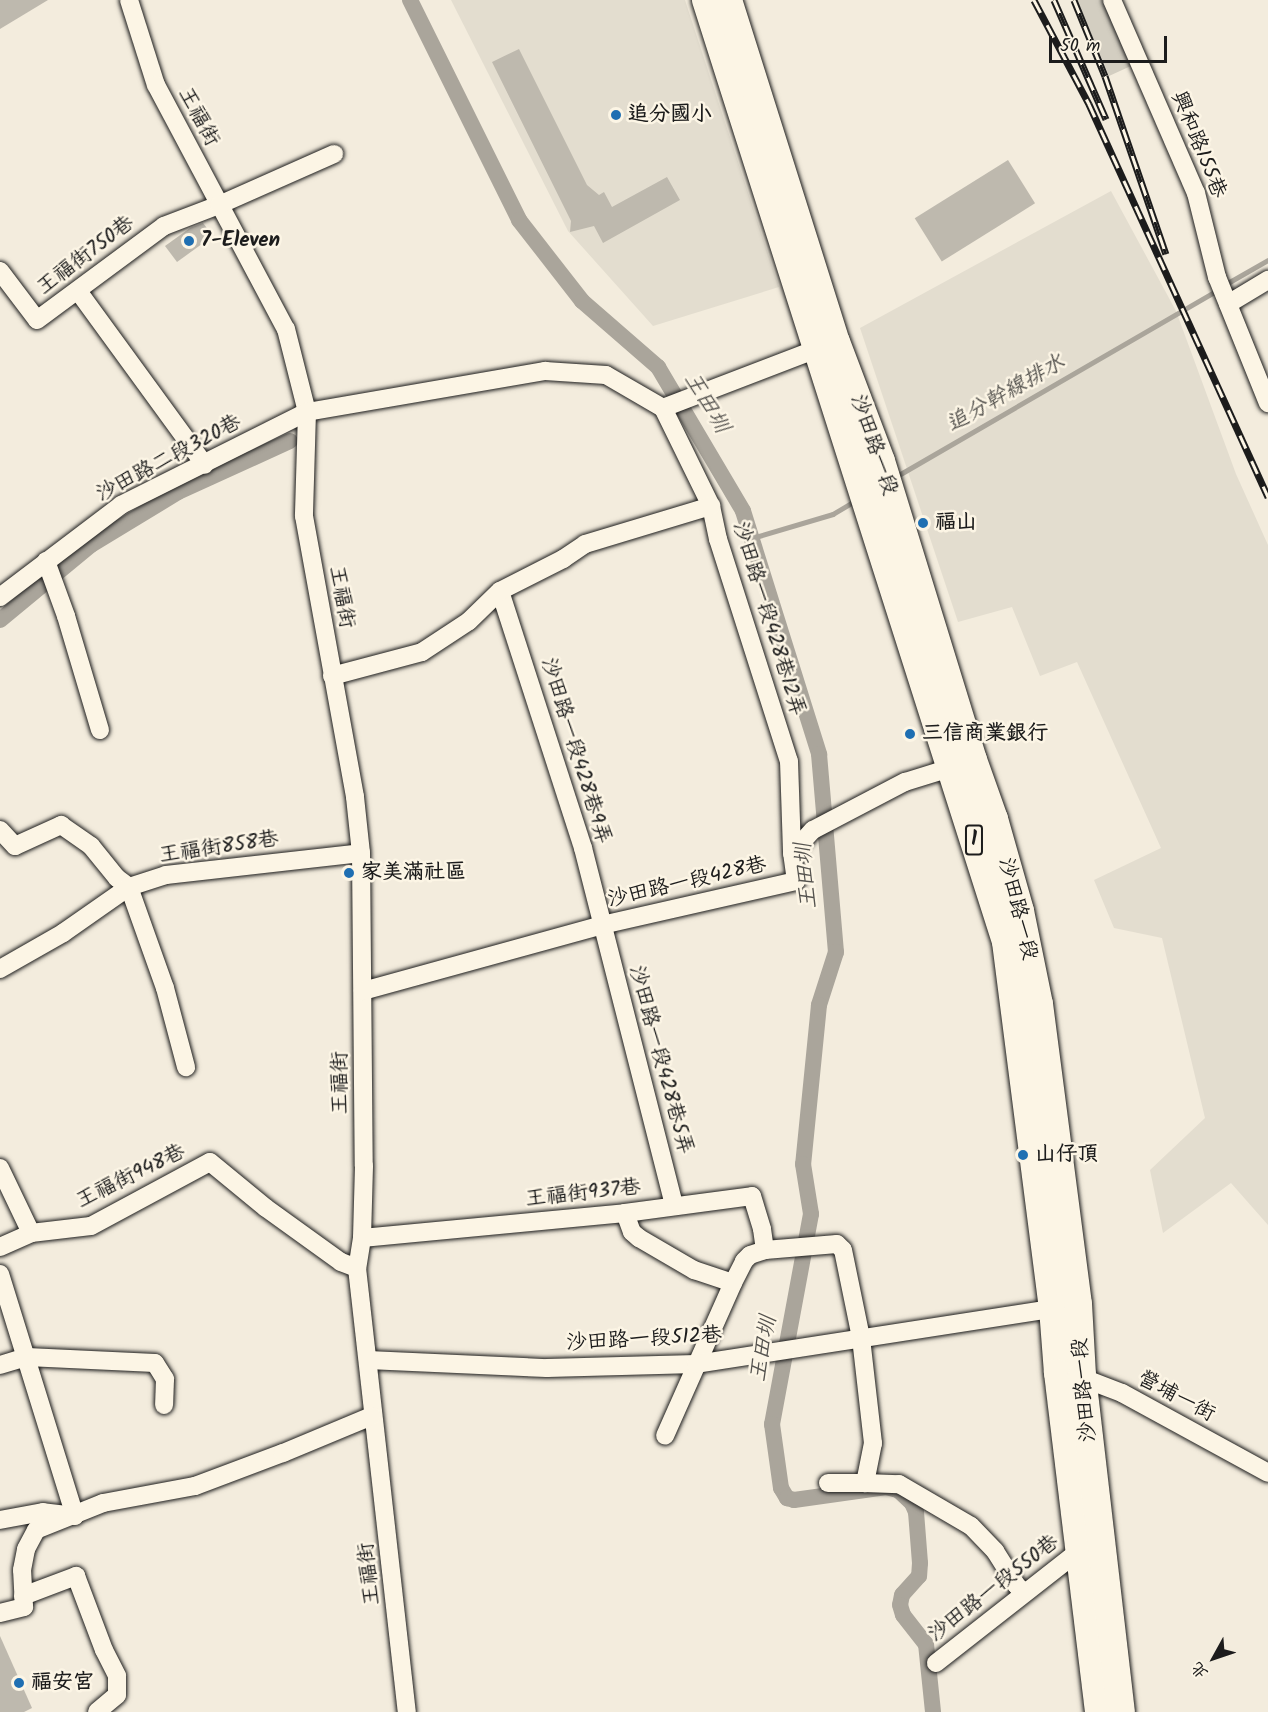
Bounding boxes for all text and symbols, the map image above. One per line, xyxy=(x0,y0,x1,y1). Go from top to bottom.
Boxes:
scale bar xyxy=(1052,24,1170,62)
text: 50 m xyxy=(1060,32,1100,61)
street label: 王福街 xyxy=(172,83,224,151)
street label: 興和路155巷 xyxy=(1165,88,1231,202)
place label: 追分國小 xyxy=(628,102,712,128)
marker: 追分國小 xyxy=(609,108,623,122)
street label: 王福街750巷 xyxy=(32,211,140,301)
place label: 7-Eleven xyxy=(201,228,280,254)
marker: 7-Eleven xyxy=(182,234,196,248)
water label: 追分幹線排水 xyxy=(942,350,1070,438)
water label: 王田圳 xyxy=(678,368,734,438)
street label: 沙田路一段 xyxy=(844,391,902,499)
street label: 沙田路二段320巷 xyxy=(92,410,246,508)
place label: 福山 xyxy=(935,510,977,536)
marker: 福山 xyxy=(916,516,930,530)
street label: 沙田路一段428巷12弄 xyxy=(726,519,810,719)
street label: 王福街 xyxy=(323,564,359,630)
street label: 沙田路一段428巷9弄 xyxy=(535,655,615,847)
place label: 三信商業銀行 xyxy=(922,721,1048,747)
marker: 三信商業銀行 xyxy=(903,727,917,741)
road number: 1 xyxy=(964,823,984,857)
street label: 王福街858巷 xyxy=(158,827,280,869)
water label: 王田圳 xyxy=(791,842,823,910)
street label: 沙田路一段428巷 xyxy=(605,852,769,914)
street label: 沙田路一段 xyxy=(992,855,1042,963)
place label: 家美滿社區 xyxy=(361,860,466,886)
marker: 家美滿社區 xyxy=(342,866,356,880)
street label: 沙田路一段428巷5弄 xyxy=(623,963,697,1157)
street label: 王福街 xyxy=(328,1052,354,1114)
street label: 王福街948巷 xyxy=(72,1140,190,1214)
place label: 山仔頂 xyxy=(1035,1142,1098,1168)
marker: 山仔頂 xyxy=(1016,1148,1030,1162)
street label: 王福街937巷 xyxy=(524,1175,642,1213)
water label: 王田圳 xyxy=(745,1314,783,1384)
street label: 沙田路一段512巷 xyxy=(565,1323,723,1357)
street label: 沙田路一段 xyxy=(1068,1337,1102,1443)
street label: 營埔一街 xyxy=(1133,1366,1219,1428)
street label: 沙田路一段550巷 xyxy=(924,1530,1064,1648)
street label: 王福街 xyxy=(354,1541,386,1607)
north arrow xyxy=(1184,1628,1244,1688)
text: 北 xyxy=(1185,1656,1215,1684)
place label: 福安宮 xyxy=(31,1670,94,1696)
marker: 福安宮 xyxy=(12,1676,26,1690)

